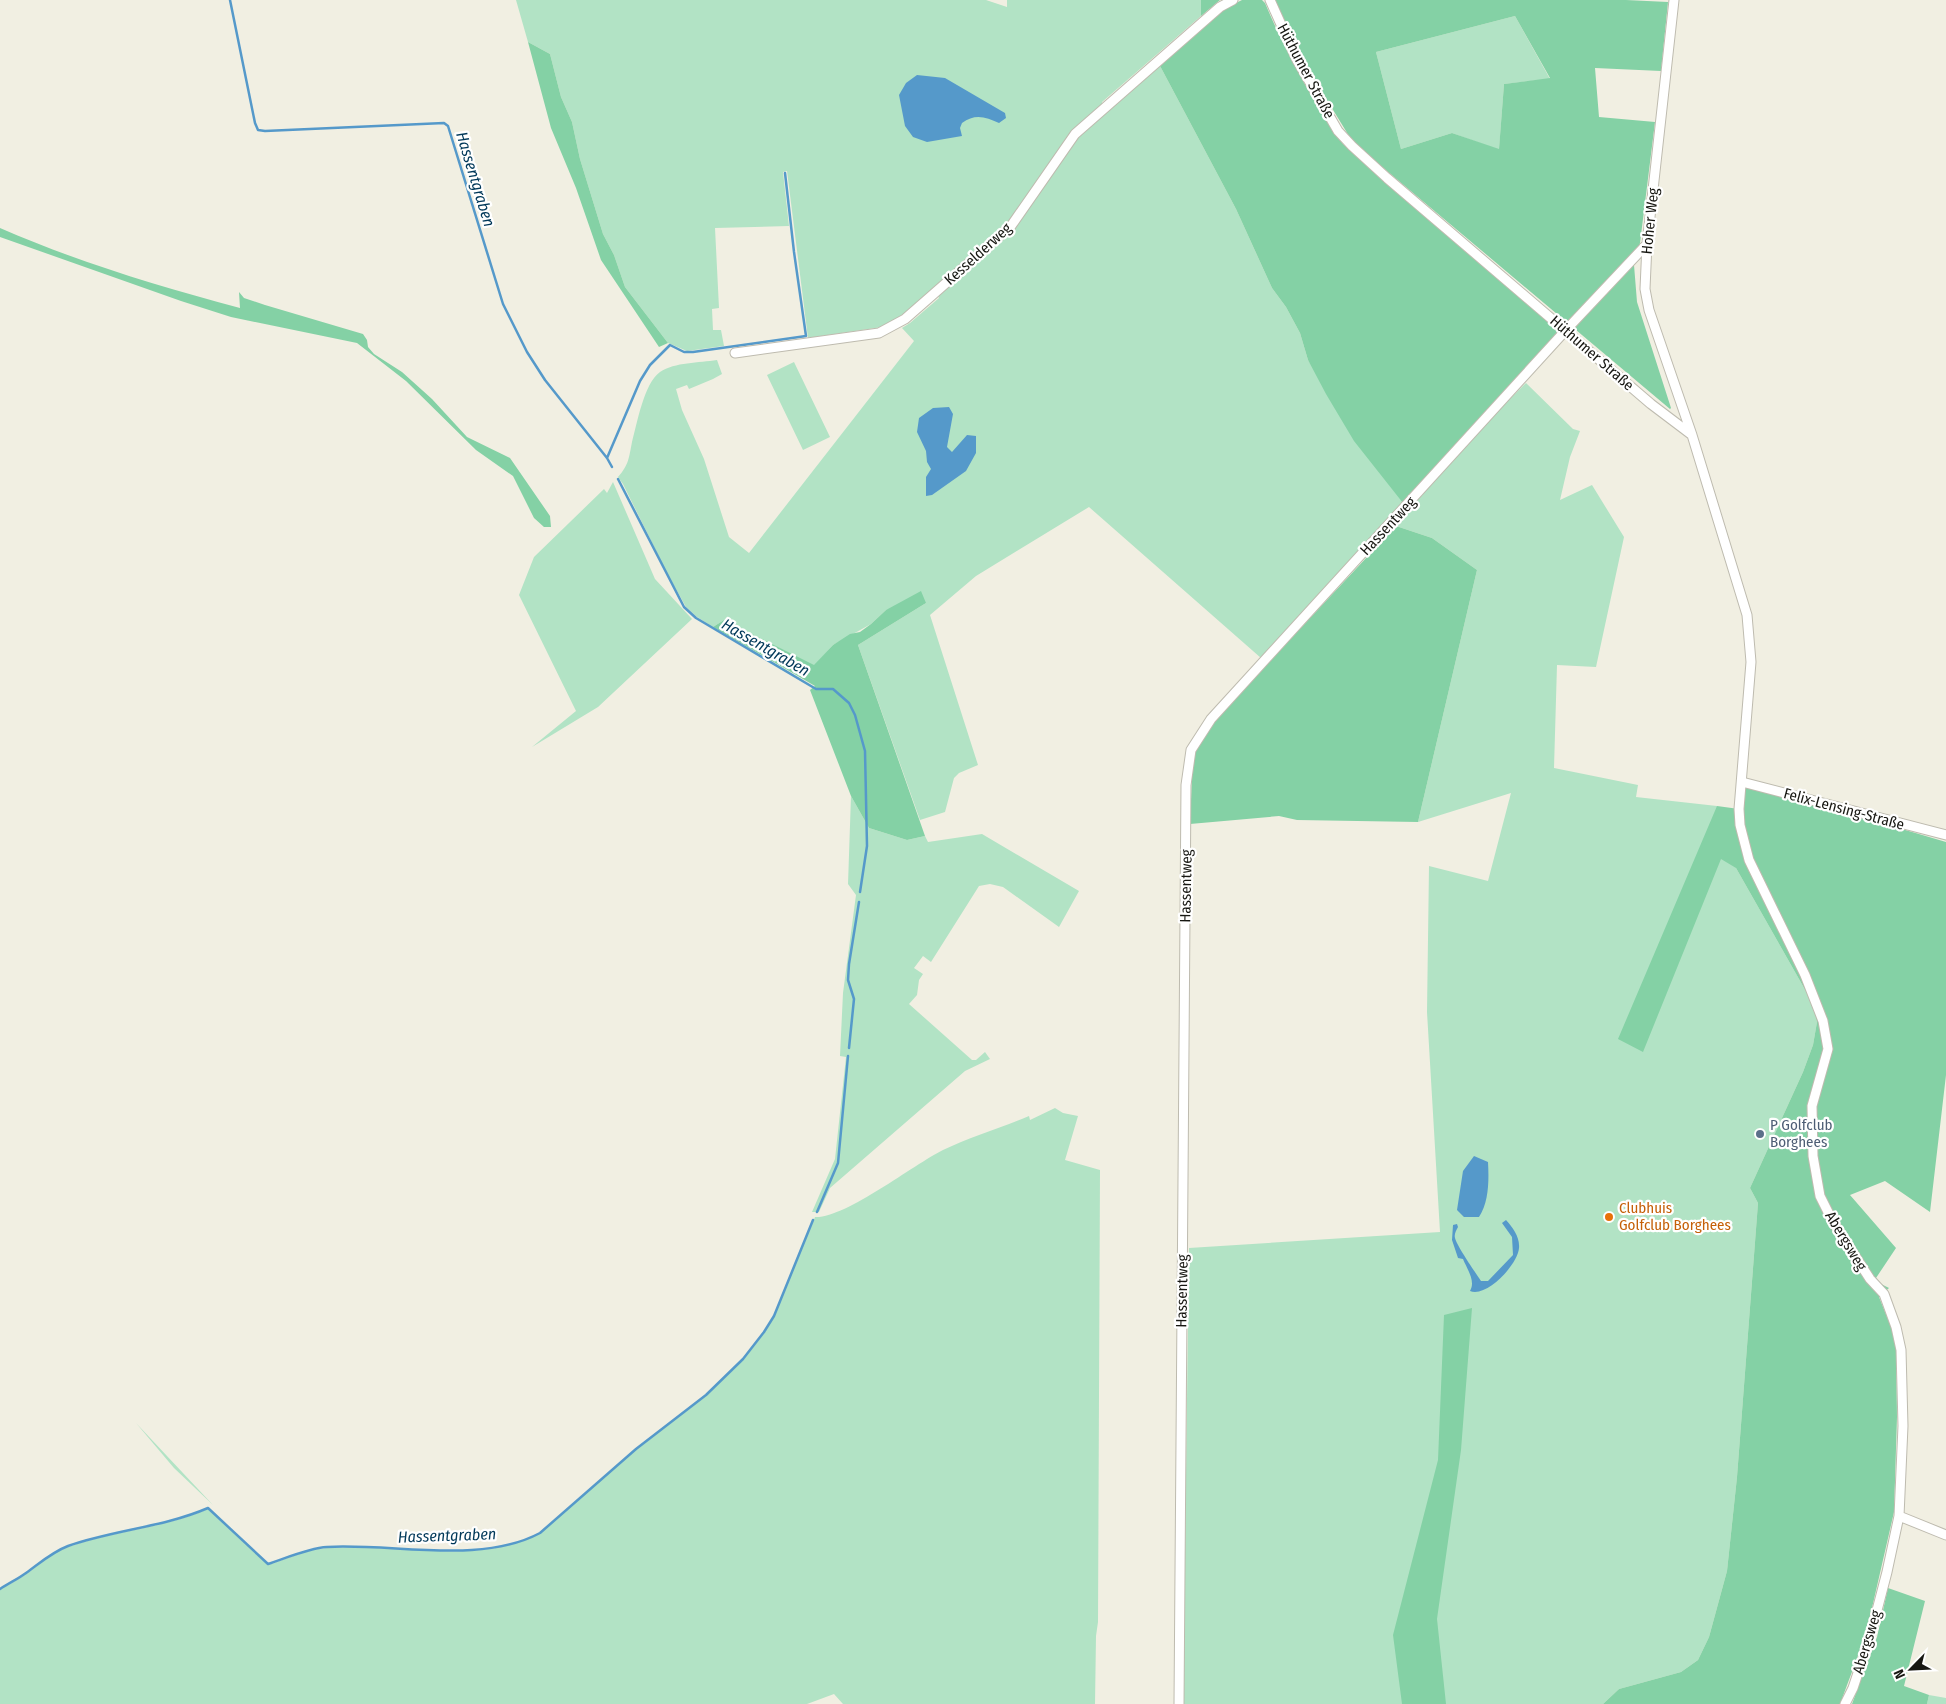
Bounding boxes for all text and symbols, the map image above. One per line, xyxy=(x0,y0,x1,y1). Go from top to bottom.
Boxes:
street label: Hüthumer Straße xyxy=(1273,20,1339,122)
water label: Hassentgraben xyxy=(452,129,499,229)
street label: Hoher Weg xyxy=(1638,187,1662,255)
street label: Kesselderweg xyxy=(941,219,1015,289)
street label: Hüthumer Straße xyxy=(1546,312,1638,394)
street label: Hassentweg xyxy=(1356,493,1420,559)
water label: Hassentgraben xyxy=(718,615,813,680)
street label: Felix-Lensing-Straße xyxy=(1782,784,1906,834)
street label: Hassentweg xyxy=(1176,849,1196,923)
place label: P Golfclub Borghees xyxy=(1770,1116,1832,1151)
marker: P Golfclub Borghees xyxy=(1754,1128,1766,1140)
place label: Clubhuis Golfclub Borghees xyxy=(1619,1199,1731,1234)
street label: Abergsweg xyxy=(1821,1208,1871,1274)
marker: Clubhuis Golfclub Borghees xyxy=(1603,1211,1615,1223)
street label: Hassentweg xyxy=(1172,1254,1192,1328)
water label: Hassentgraben xyxy=(398,1524,496,1547)
street label: Abergsweg xyxy=(1849,1608,1885,1676)
north arrow xyxy=(1886,1644,1936,1694)
text: N xyxy=(1890,1667,1909,1681)

